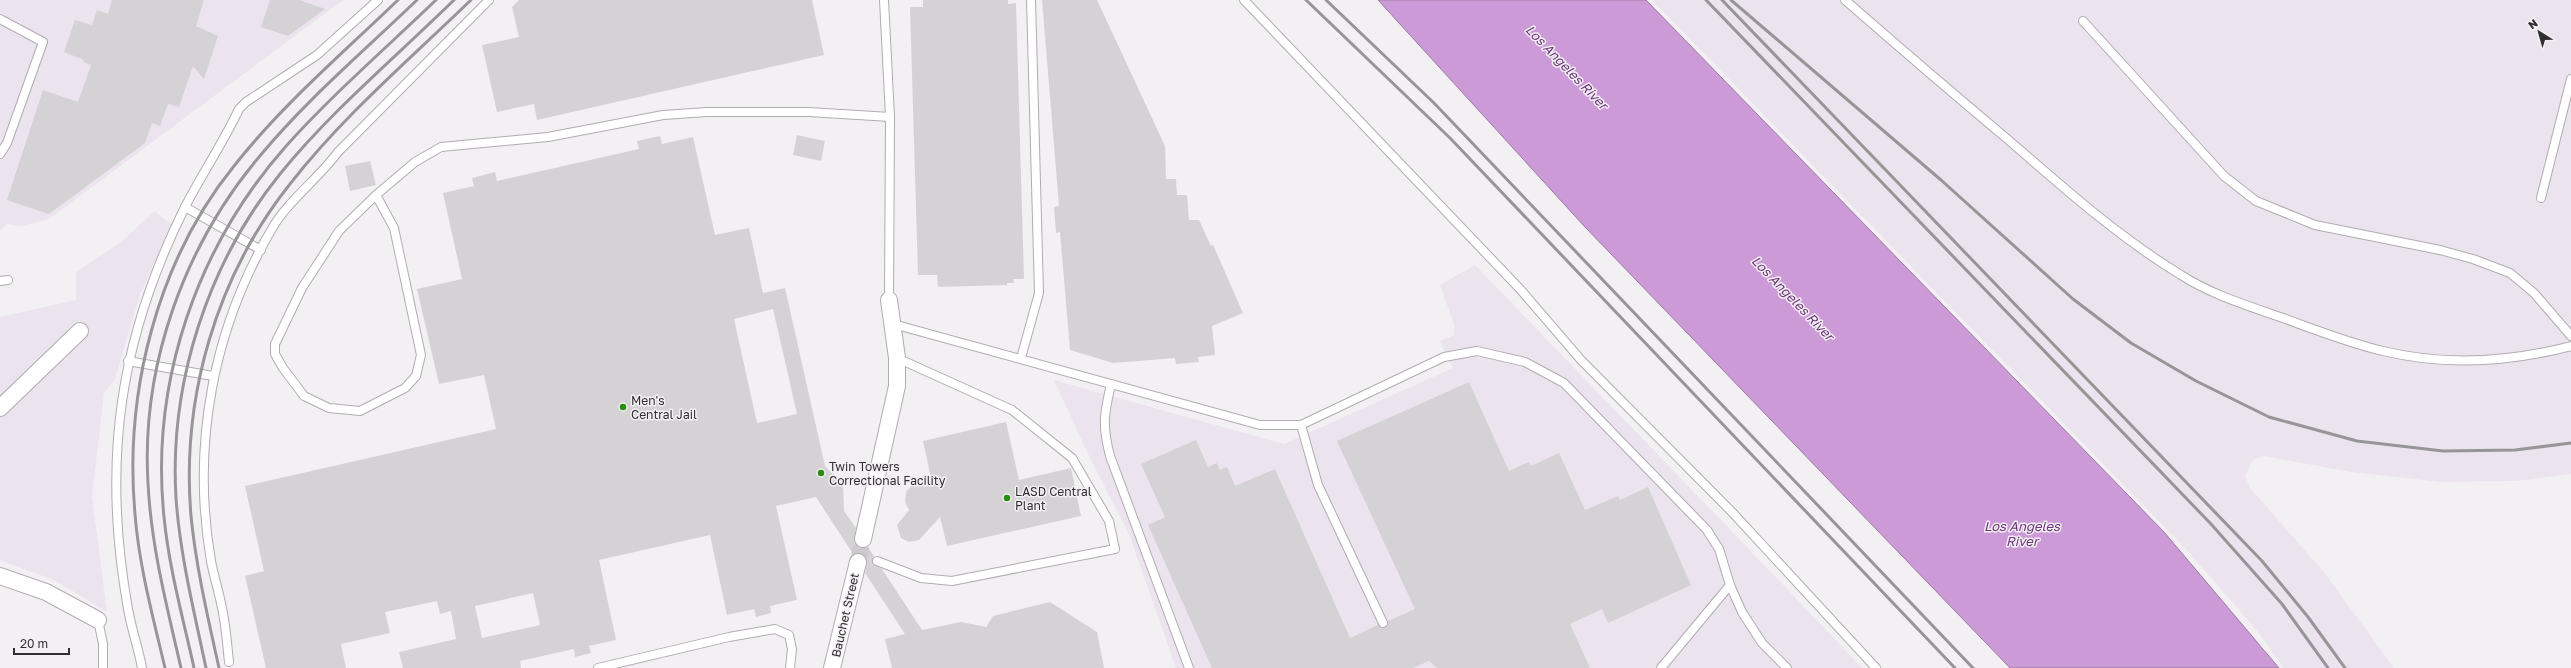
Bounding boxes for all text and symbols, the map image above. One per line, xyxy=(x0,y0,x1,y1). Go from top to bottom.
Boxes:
north arrow xyxy=(2519,12,2559,52)
text: N xyxy=(2525,16,2540,31)
water label: Los Angeles River xyxy=(1523,21,1613,114)
water label: Los Angeles River xyxy=(1749,252,1839,345)
place label: Men's Central Jail xyxy=(631,393,697,422)
marker: Men's Central Jail xyxy=(618,402,628,412)
place label: Twin Towers Correctional Facility xyxy=(829,459,946,488)
marker: Twin Towers Correctional Facility xyxy=(816,468,826,478)
place label: LASD Central Plant xyxy=(1015,484,1092,513)
marker: LASD Central Plant xyxy=(1002,493,1012,503)
water label: Los Angeles River xyxy=(1984,518,2061,549)
street label: Bauchet Street xyxy=(828,571,862,659)
scale bar xyxy=(14,630,69,656)
text: 20 m xyxy=(20,636,48,651)

